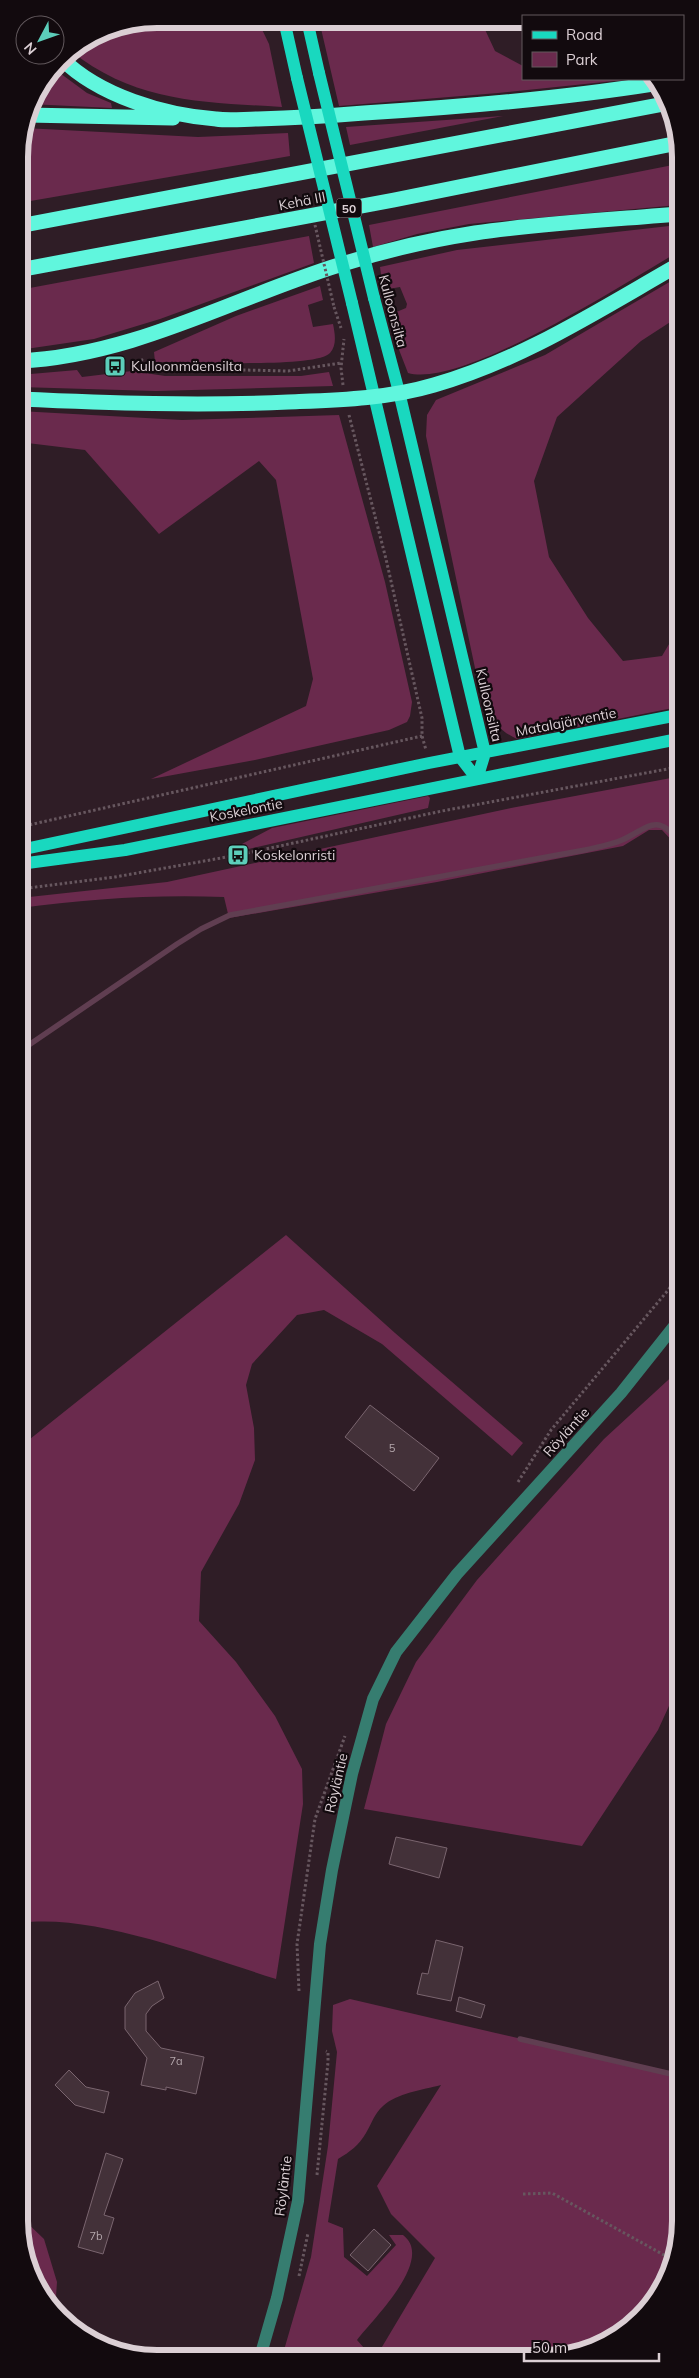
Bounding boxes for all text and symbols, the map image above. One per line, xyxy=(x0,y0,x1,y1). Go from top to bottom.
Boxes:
north arrow xyxy=(15,15,65,65)
legend xyxy=(522,15,684,80)
text: Road xyxy=(566,25,603,44)
text: N xyxy=(20,39,40,58)
text: Park xyxy=(566,50,598,69)
street label: Kehä III xyxy=(277,188,327,214)
road number: 50 xyxy=(336,198,362,218)
street label: Kulloonsilta xyxy=(375,273,411,349)
bus stop icon: Kulloonmäensilta xyxy=(103,354,127,378)
place label: Kulloonmäensilta xyxy=(131,357,242,375)
street label: Kulloonsilta xyxy=(472,667,506,743)
street label: Matalajärventie xyxy=(514,703,618,741)
street label: Koskelontie xyxy=(208,794,284,826)
bus stop icon: Koskelonristi xyxy=(226,843,250,867)
place label: Koskelonristi xyxy=(254,846,335,864)
street label: Röyläntie xyxy=(539,1403,593,1461)
house number: 5 xyxy=(389,1441,396,1455)
street label: Röyläntie xyxy=(320,1751,352,1815)
house number: 7a xyxy=(169,2054,183,2068)
street label: Röyläntie xyxy=(270,2155,296,2217)
house number: 7b xyxy=(89,2229,103,2243)
scale bar xyxy=(524,2330,659,2362)
text: 50 m xyxy=(532,2338,567,2357)

